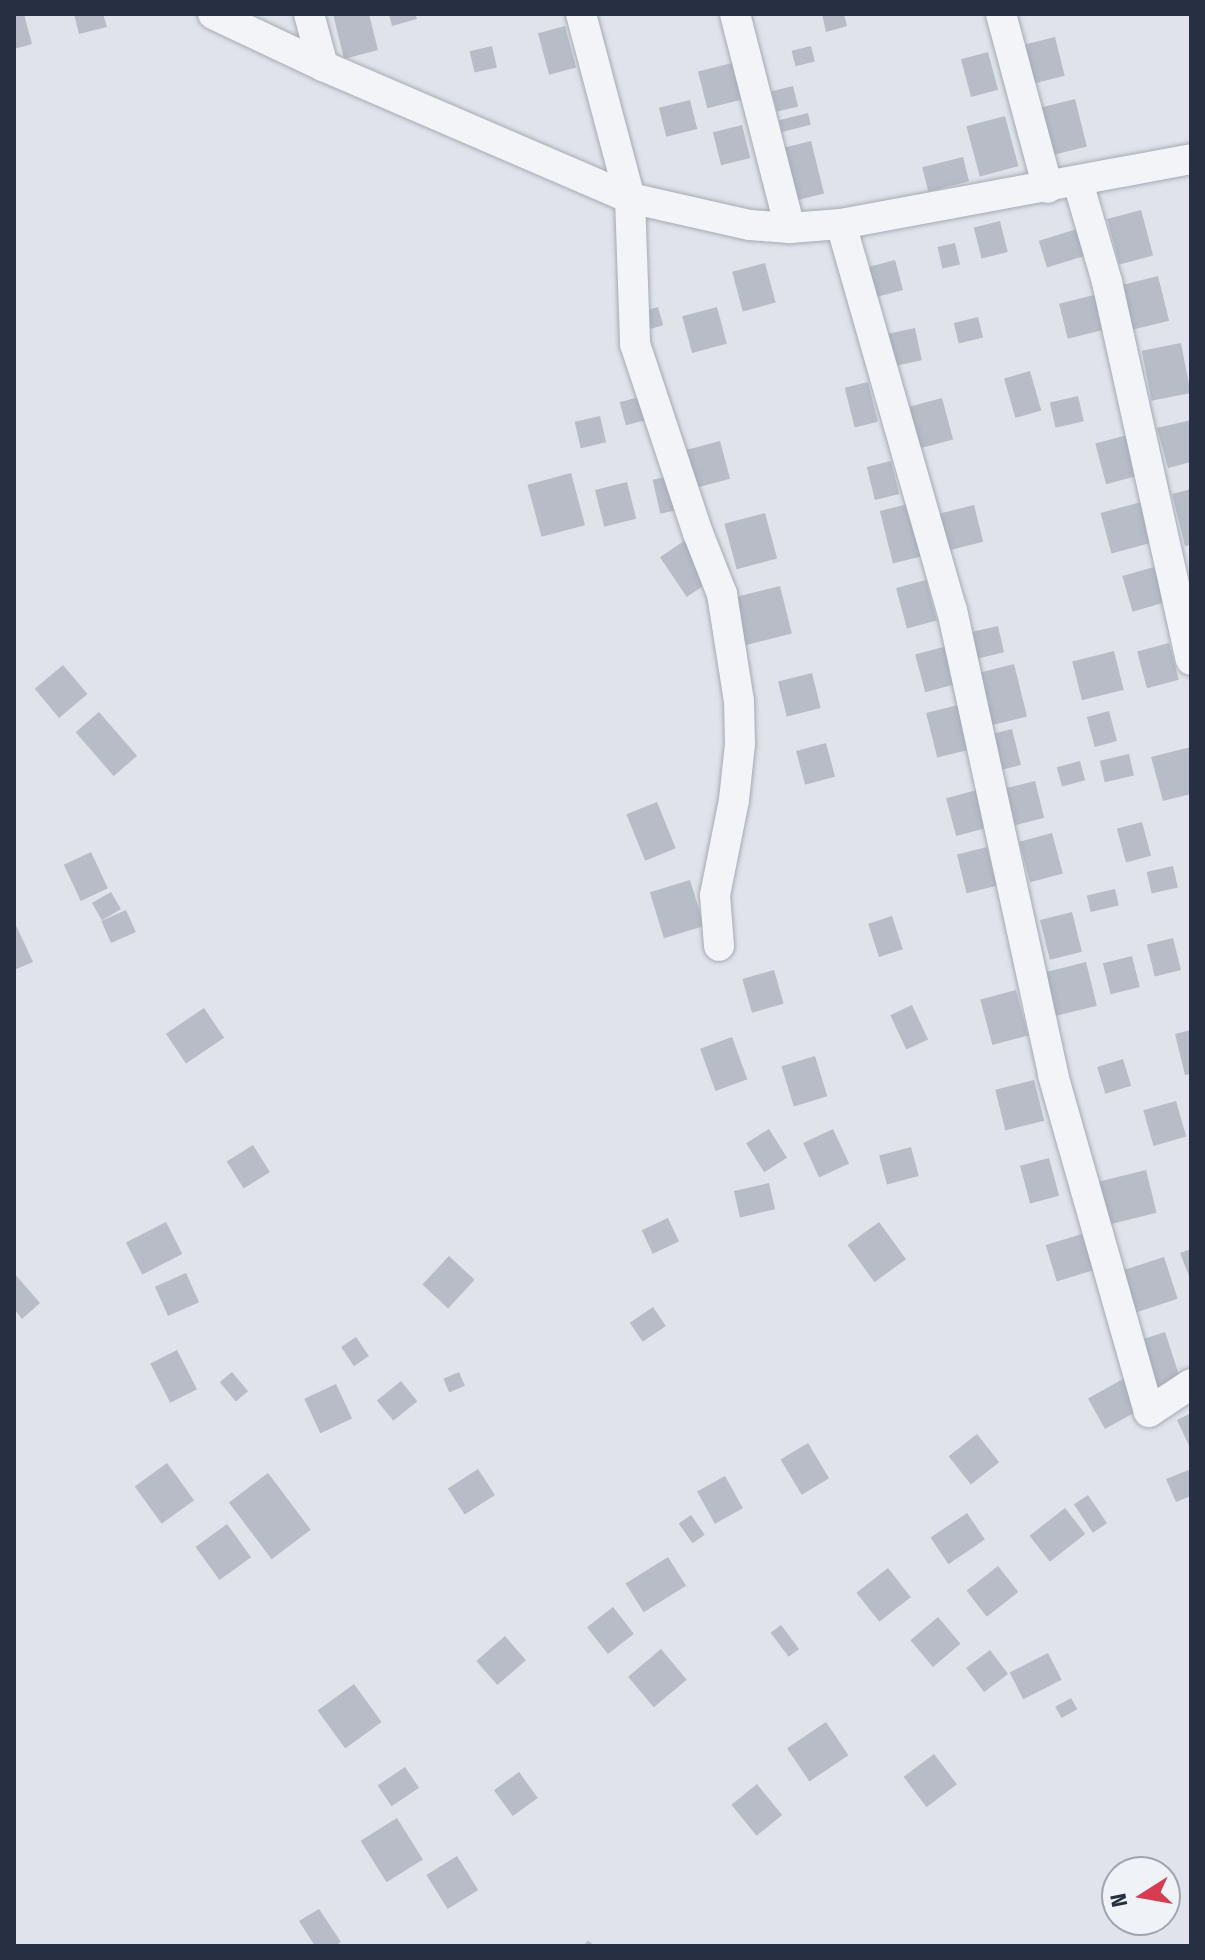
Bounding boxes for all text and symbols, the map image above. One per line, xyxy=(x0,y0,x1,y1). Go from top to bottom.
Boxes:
north arrow xyxy=(1101,1856,1181,1936)
text: N xyxy=(1104,1891,1133,1909)

